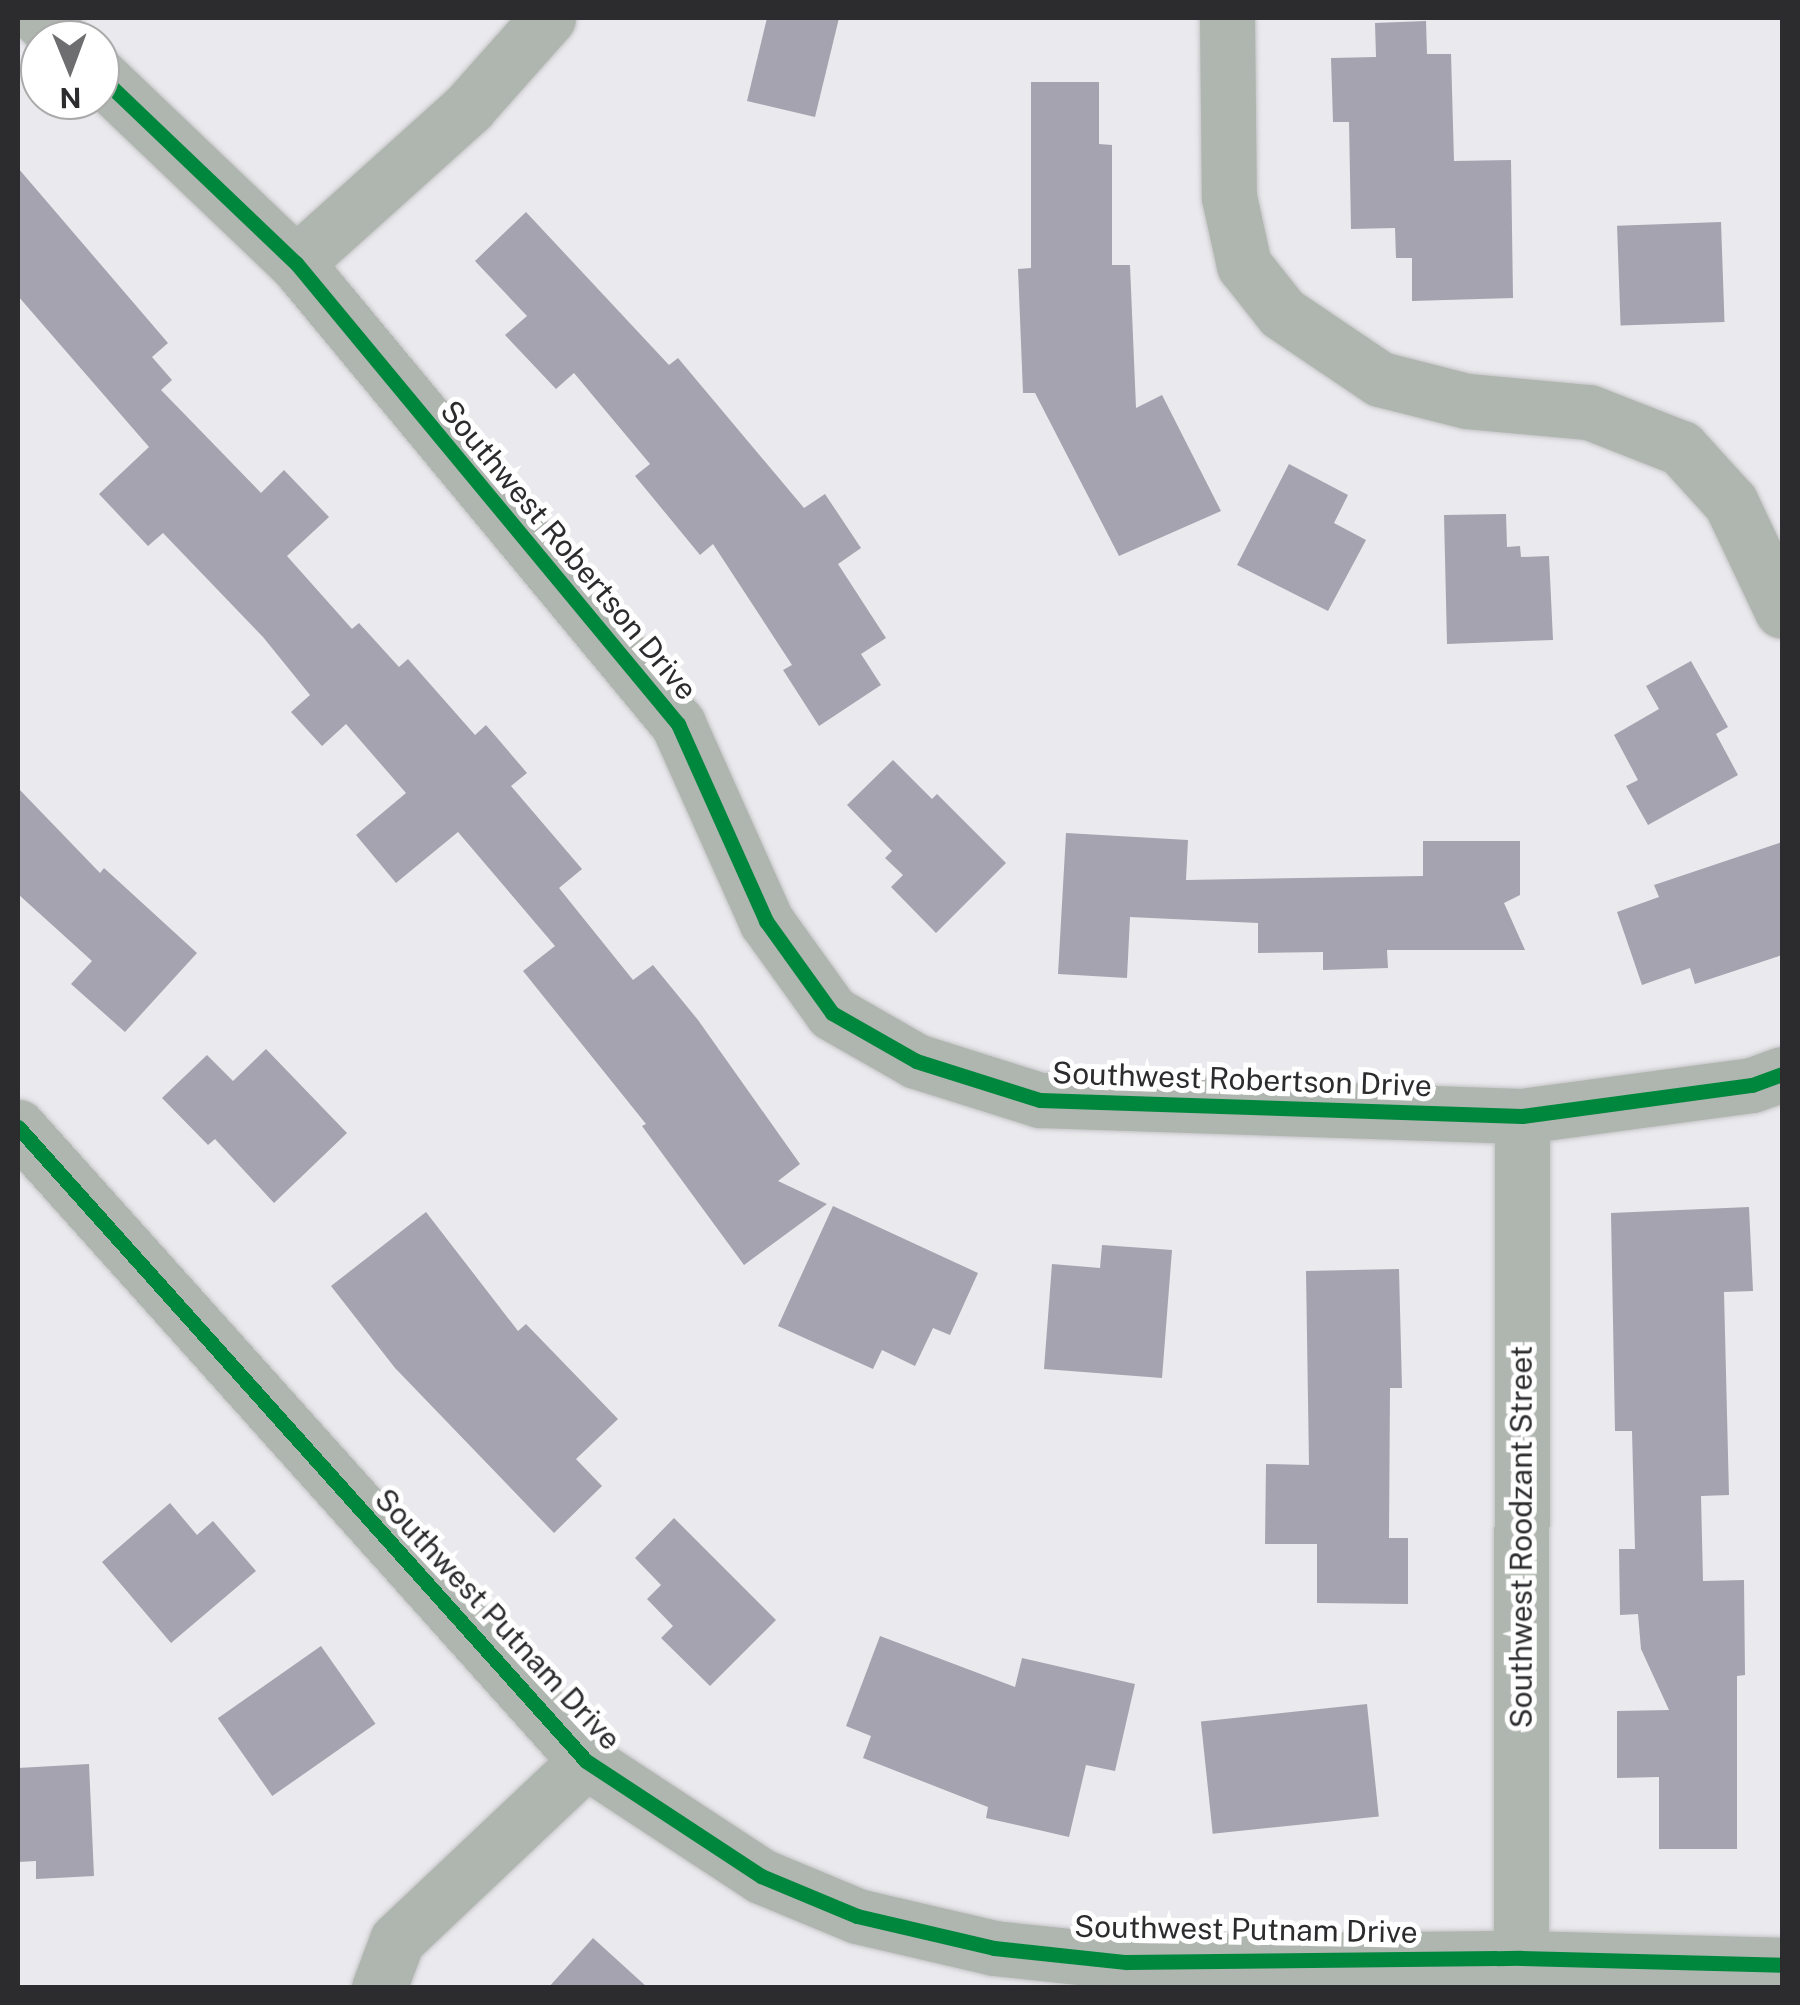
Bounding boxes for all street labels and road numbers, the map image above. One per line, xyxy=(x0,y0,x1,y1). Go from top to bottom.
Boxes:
street label: Southwest Robertson Drive xyxy=(433,393,705,707)
street label: Southwest Robertson Drive xyxy=(1052,1054,1432,1104)
street label: Southwest Roodzant Street xyxy=(1503,1346,1539,1728)
street label: Southwest Putnam Drive xyxy=(368,1481,628,1757)
street label: Southwest Putnam Drive xyxy=(1074,1908,1418,1950)

